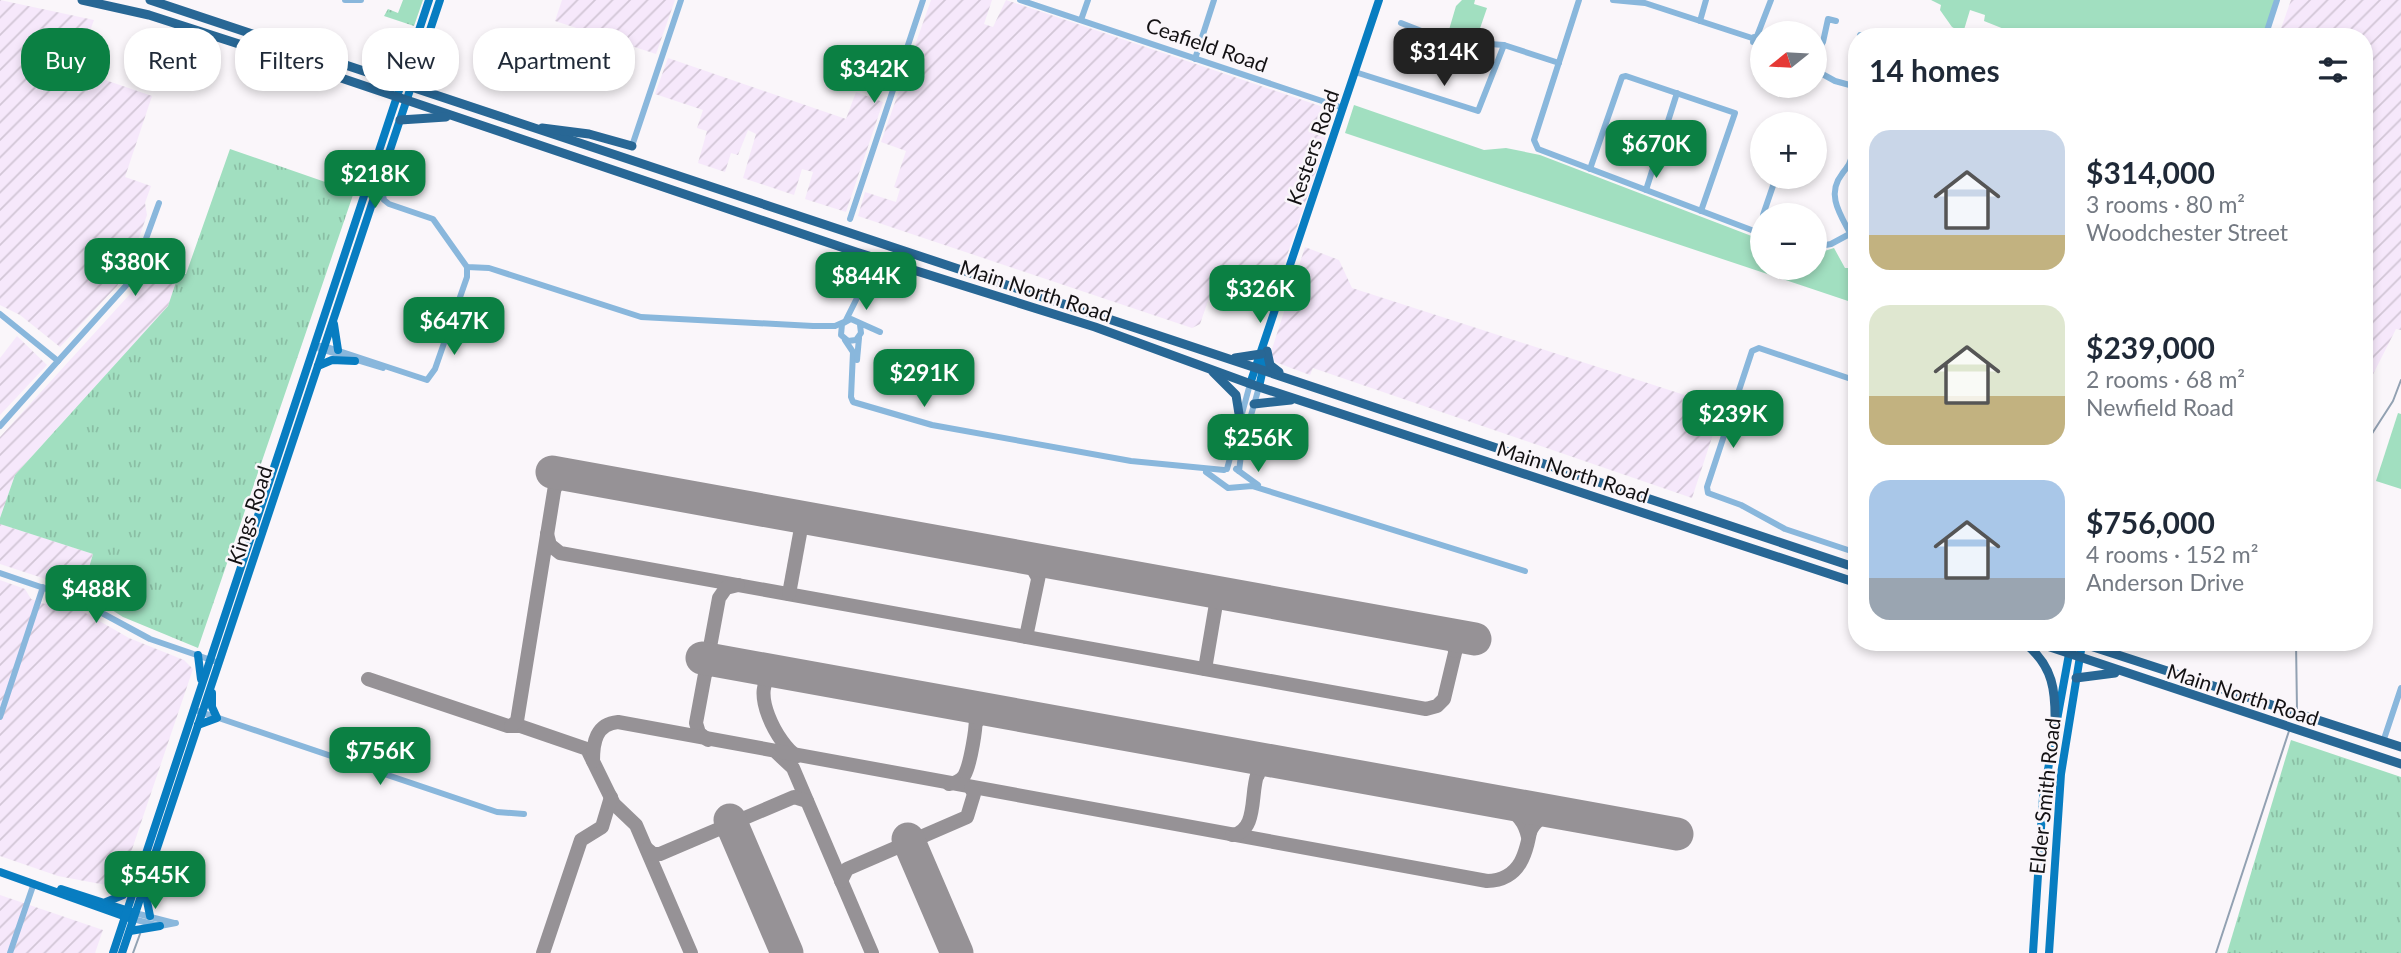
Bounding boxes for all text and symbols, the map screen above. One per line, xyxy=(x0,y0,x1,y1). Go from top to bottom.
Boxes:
street label: Ceafield Road xyxy=(1143,12,1271,76)
north arrow xyxy=(1750,21,1827,98)
map controls xyxy=(1750,21,1827,280)
chip: Buy xyxy=(21,28,110,91)
chip: Rent xyxy=(124,28,221,91)
chip: Filters xyxy=(235,28,348,91)
chip: New xyxy=(362,28,459,91)
chip: Apartment xyxy=(473,28,635,91)
pin: $314K xyxy=(1395,28,1493,88)
text: $314K xyxy=(1409,37,1479,65)
pin: $342K xyxy=(825,46,923,105)
icon: filters xyxy=(2314,51,2352,89)
text: 14 homes xyxy=(1869,52,2000,88)
text: $342K xyxy=(839,54,909,82)
street label: Kesters Road xyxy=(1281,86,1343,208)
button: + xyxy=(1750,112,1827,189)
pin: $670K xyxy=(1607,120,1705,180)
text: $670K xyxy=(1621,129,1691,157)
pin: $218K xyxy=(326,150,424,210)
text: $314,000 xyxy=(2086,154,2215,190)
icon: home xyxy=(1925,158,2009,242)
text: $218K xyxy=(340,159,410,187)
text: 3 rooms · 80 m² xyxy=(2086,190,2245,218)
button: − xyxy=(1750,203,1827,280)
text: Woodchester Street xyxy=(2086,218,2288,246)
pin: $380K xyxy=(86,238,184,298)
text: $380K xyxy=(100,247,170,275)
pin: $844K xyxy=(817,252,915,312)
street label: Main North Road xyxy=(957,254,1115,326)
text: $844K xyxy=(831,261,901,289)
pin: $326K xyxy=(1211,266,1309,325)
text: $326K xyxy=(1225,274,1295,302)
pin: $647K xyxy=(405,298,503,357)
text: $647K xyxy=(419,306,489,334)
text: $239,000 xyxy=(2086,329,2215,365)
icon: home xyxy=(1925,333,2009,417)
pin: $291K xyxy=(875,350,973,409)
text: $291K xyxy=(889,358,959,386)
text: 2 rooms · 68 m² xyxy=(2086,365,2245,393)
pin: $239K xyxy=(1684,391,1782,450)
text: Newfield Road xyxy=(2086,393,2234,421)
text: $239K xyxy=(1698,399,1768,427)
pin: $256K xyxy=(1209,414,1307,474)
text: $256K xyxy=(1223,423,1293,451)
street label: Main North Road xyxy=(1494,435,1652,507)
street label: Kings Road xyxy=(221,462,277,568)
text: $756,000 xyxy=(2086,504,2215,540)
icon: home xyxy=(1925,508,2009,592)
text: 4 rooms · 152 m² xyxy=(2086,540,2258,568)
pin: $488K xyxy=(47,566,145,625)
text: Anderson Drive xyxy=(2086,568,2244,596)
text: $488K xyxy=(61,574,131,602)
street label: Main North Road xyxy=(2164,658,2322,730)
street label: Elder Smith Road xyxy=(2023,717,2065,875)
pin: $756K xyxy=(331,728,429,787)
text: $756K xyxy=(345,736,415,764)
pin: $545K xyxy=(106,852,204,911)
text: $545K xyxy=(120,860,190,888)

